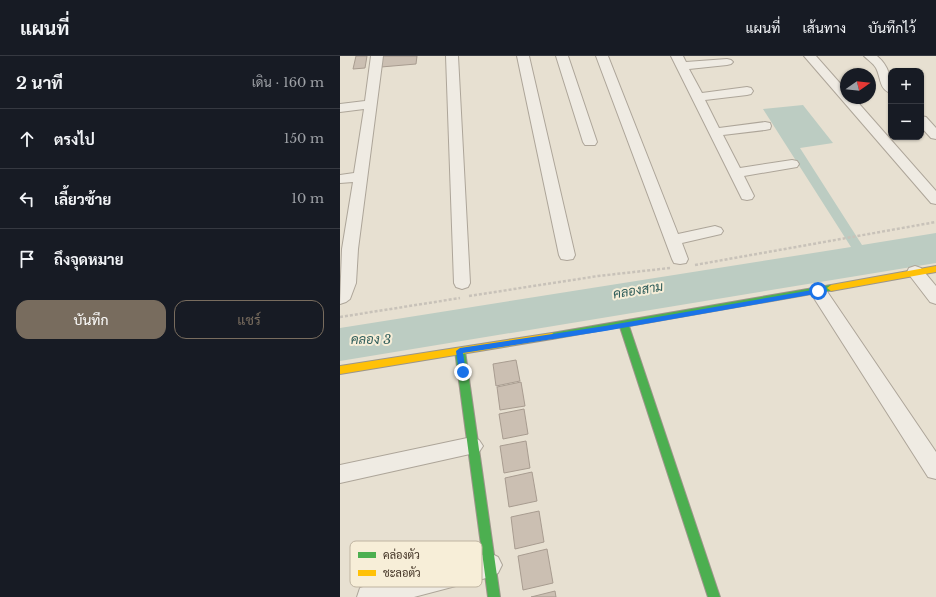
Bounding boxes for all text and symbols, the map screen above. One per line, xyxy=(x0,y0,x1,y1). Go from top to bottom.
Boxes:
text: แผนที่ xyxy=(20,17,69,40)
text: แผนที่ xyxy=(745,19,780,37)
text: เส้นทาง xyxy=(802,19,846,37)
text: บันทึกไว้ xyxy=(868,19,916,37)
north arrow xyxy=(840,68,876,104)
map controls xyxy=(888,68,924,140)
button: + xyxy=(888,68,924,104)
text: 2 นาที xyxy=(16,73,63,94)
text: เดิน · 160 m xyxy=(252,74,324,91)
button: − xyxy=(888,104,924,140)
icon: ahead xyxy=(16,128,38,150)
text: ตรงไป xyxy=(54,130,95,149)
text: 150 m xyxy=(284,130,324,147)
icon: left xyxy=(16,188,38,210)
text: เลี้ยวซ้าย xyxy=(54,190,111,209)
text: 10 m xyxy=(291,190,324,207)
icon: arrive xyxy=(16,248,38,270)
text: ถึงจุดหมาย xyxy=(54,250,124,269)
water label: คลองสาม xyxy=(612,278,664,302)
route start xyxy=(809,282,827,300)
button: บันทึก xyxy=(16,300,166,339)
button: แชร์ xyxy=(174,300,324,339)
water label: คลอง 3 xyxy=(351,331,391,348)
route end xyxy=(454,363,472,381)
legend xyxy=(350,541,482,587)
text: คล่องตัว xyxy=(383,548,420,562)
text: ชะลอตัว xyxy=(383,566,421,580)

